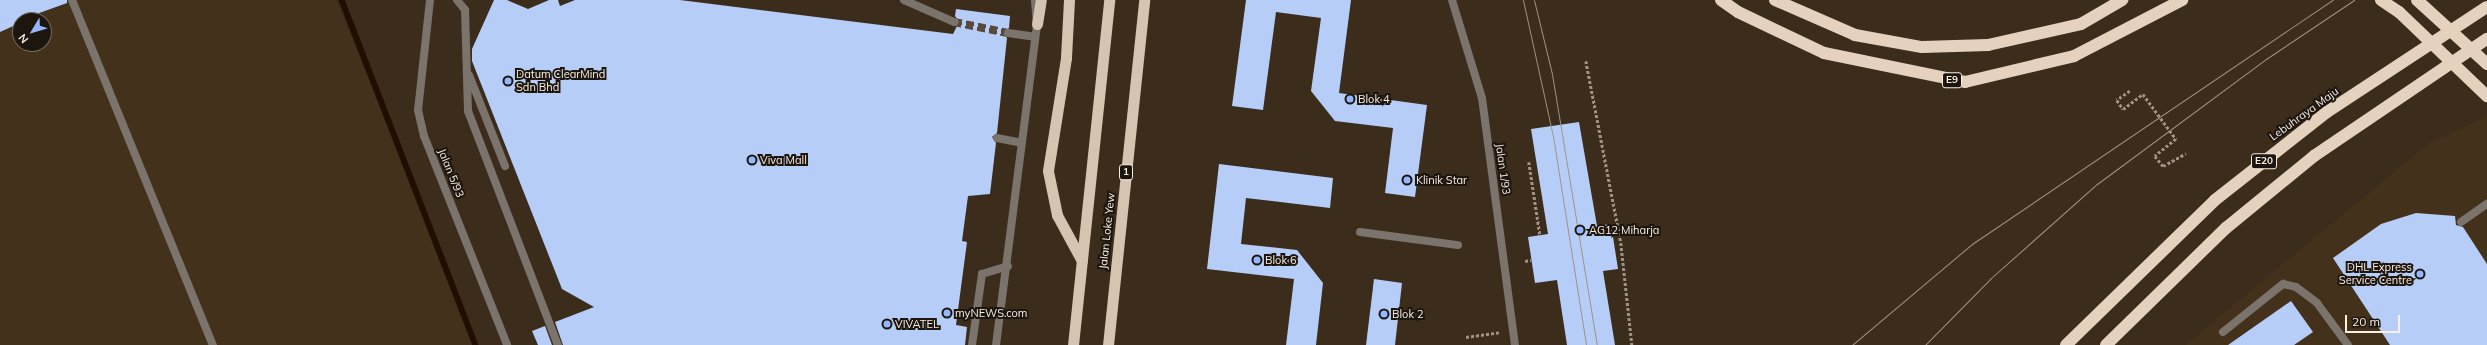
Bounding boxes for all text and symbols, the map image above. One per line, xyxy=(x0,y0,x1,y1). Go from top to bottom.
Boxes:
north arrow xyxy=(12,12,52,52)
text: N xyxy=(15,31,31,46)
place label: Datum ClearMind Sdn Bhd xyxy=(516,68,605,94)
road number: E9 xyxy=(1942,72,1962,88)
marker: Datum ClearMind Sdn Bhd xyxy=(503,76,513,86)
street label: Lebuhraya Maju xyxy=(2267,85,2341,143)
place label: Blok 4 xyxy=(1358,92,1390,106)
marker: Blok 4 xyxy=(1345,94,1355,104)
street label: Jalan 1/93 xyxy=(1493,142,1513,196)
street label: Jalan 5/93 xyxy=(435,147,467,199)
place label: Viva Mall xyxy=(760,153,807,167)
road number: E20 xyxy=(2251,153,2277,169)
marker: Viva Mall xyxy=(747,155,757,165)
road number: 1 xyxy=(1119,164,1133,180)
place label: Klinik Star xyxy=(1416,173,1467,187)
marker: Klinik Star xyxy=(1401,174,1413,186)
street label: Jalan Loke Yew xyxy=(1096,192,1118,270)
place label: AG12 Miharja xyxy=(1589,223,1659,237)
marker: AG12 Miharja xyxy=(1574,224,1586,236)
place label: Blok 6 xyxy=(1265,253,1297,267)
marker: Blok 6 xyxy=(1252,255,1262,265)
place label: DHL Express Service Centre xyxy=(2339,261,2412,287)
marker: DHL Express Service Centre xyxy=(2415,269,2425,279)
place label: myNEWS.com xyxy=(955,306,1027,320)
place label: Blok 2 xyxy=(1392,307,1424,321)
scale bar xyxy=(2347,307,2402,333)
marker: myNEWS.com xyxy=(942,308,952,318)
marker: Blok 2 xyxy=(1379,309,1389,319)
text: 20 m xyxy=(2352,314,2380,329)
place label: VIVATEL xyxy=(895,317,939,331)
marker: VIVATEL xyxy=(882,319,892,329)

